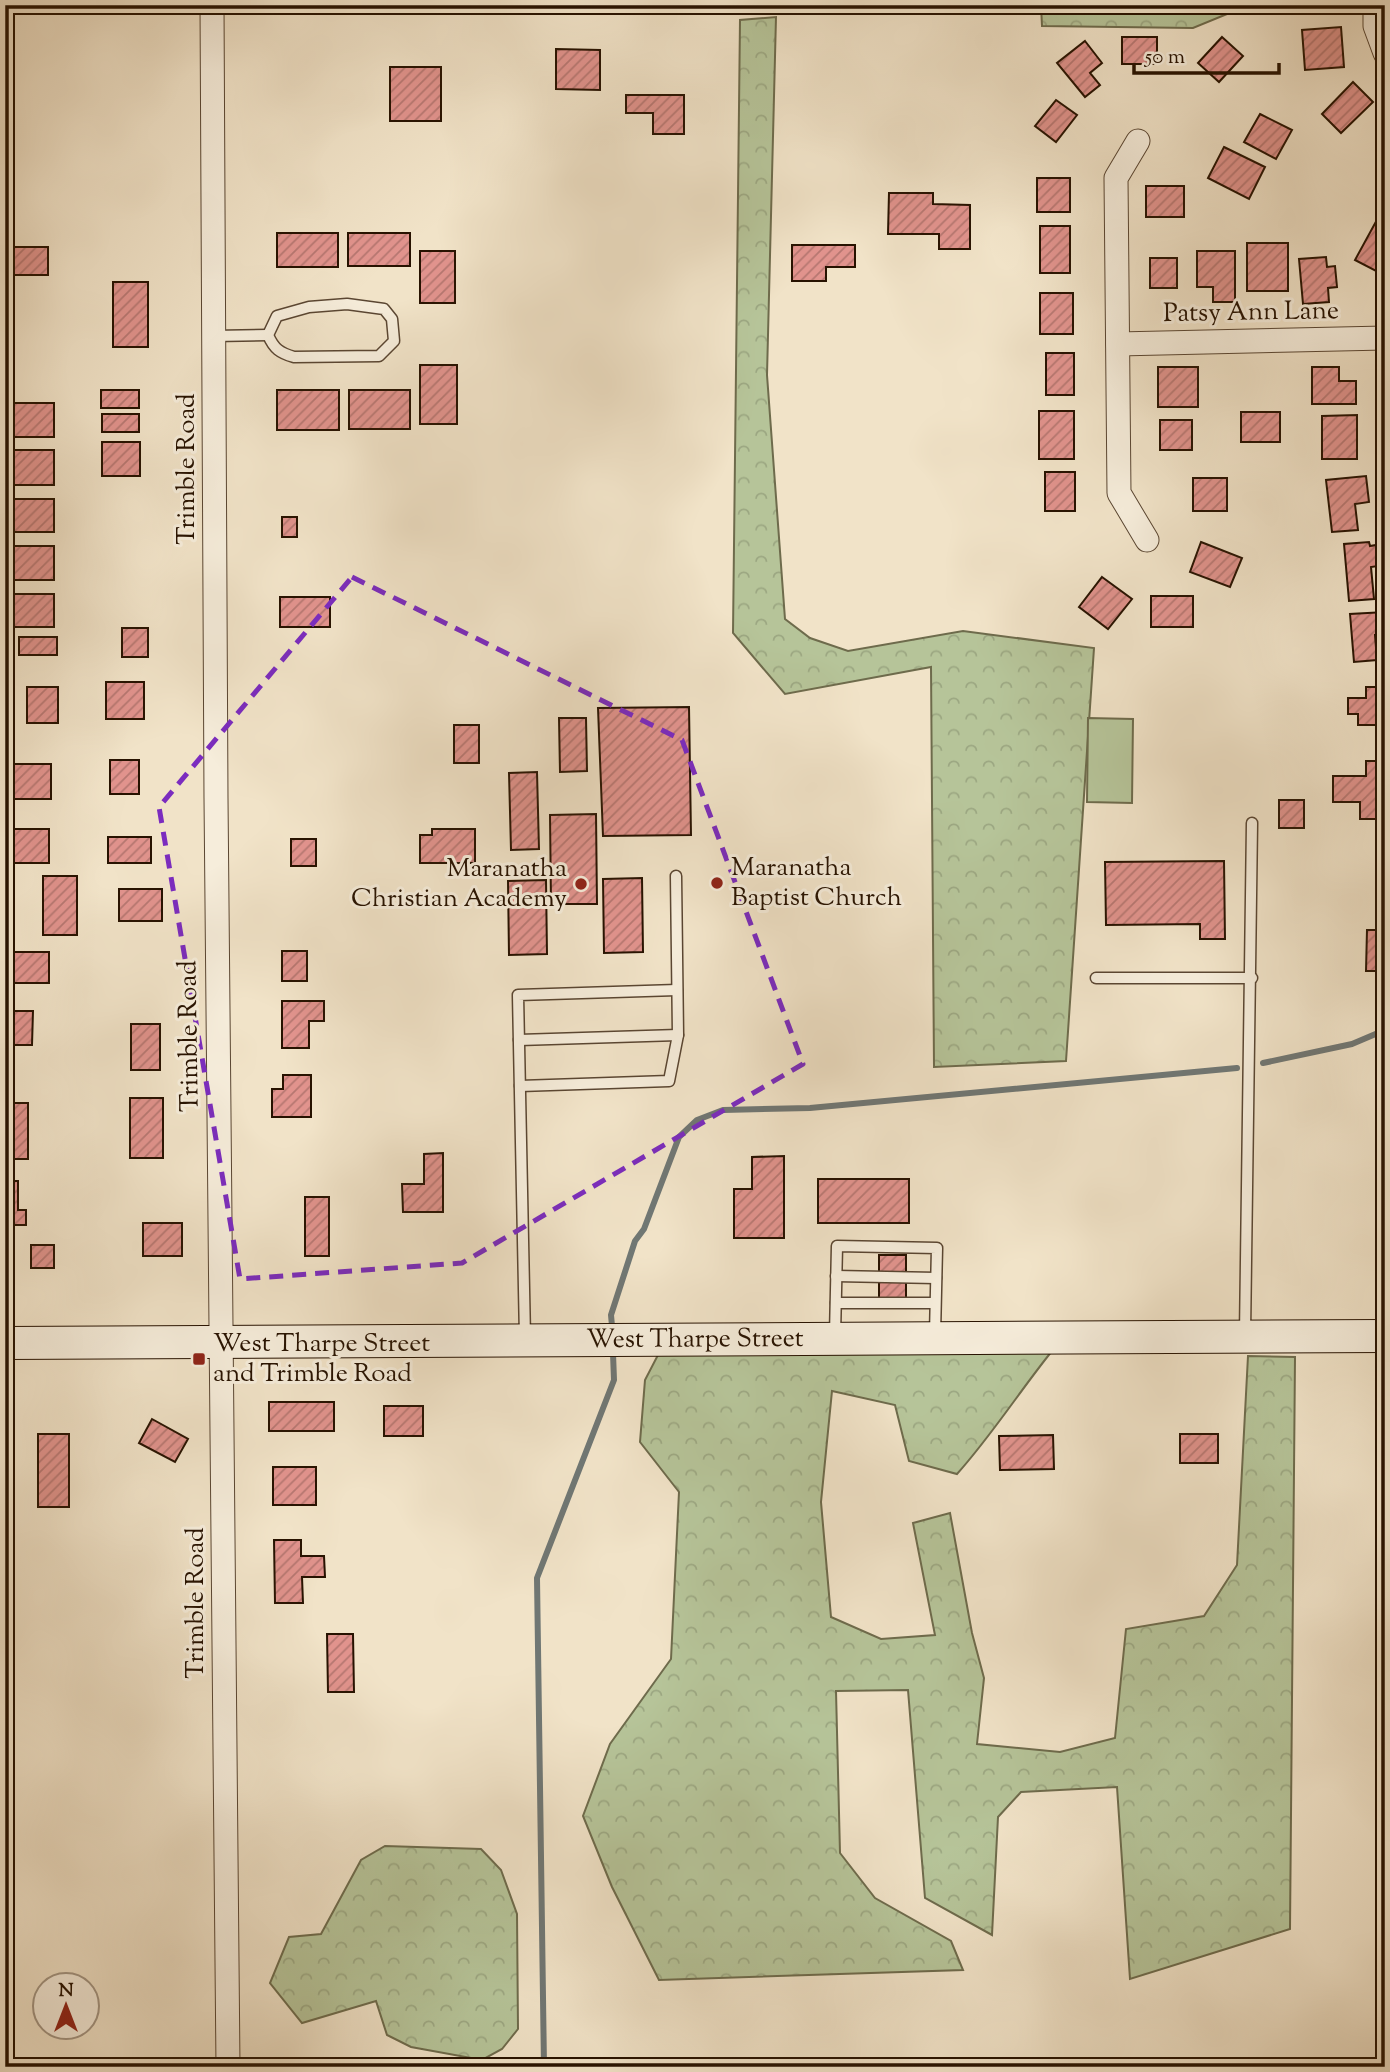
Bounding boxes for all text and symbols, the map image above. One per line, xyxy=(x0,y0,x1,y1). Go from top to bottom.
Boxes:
scale bar xyxy=(1134,32,1280,76)
text: 50 m xyxy=(1144,43,1185,73)
street label: Patsy Ann Lane xyxy=(1163,293,1339,333)
street label: Trimble Road xyxy=(169,393,206,545)
place label: Maranatha Baptist Church xyxy=(731,850,902,917)
place label: Maranatha Christian Academy xyxy=(351,851,567,918)
marker: Maranatha Baptist Church xyxy=(709,875,725,891)
marker: Maranatha Christian Academy xyxy=(573,876,589,892)
street label: Trimble Road xyxy=(170,960,210,1112)
street label: West Tharpe Street xyxy=(586,1320,804,1359)
place label: West Tharpe Street and Trimble Road xyxy=(213,1326,430,1393)
marker: West Tharpe Street and Trimble Road xyxy=(191,1351,207,1367)
street label: Trimble Road xyxy=(178,1527,215,1679)
north arrow xyxy=(32,1970,102,2040)
text: N xyxy=(58,1978,74,2005)

